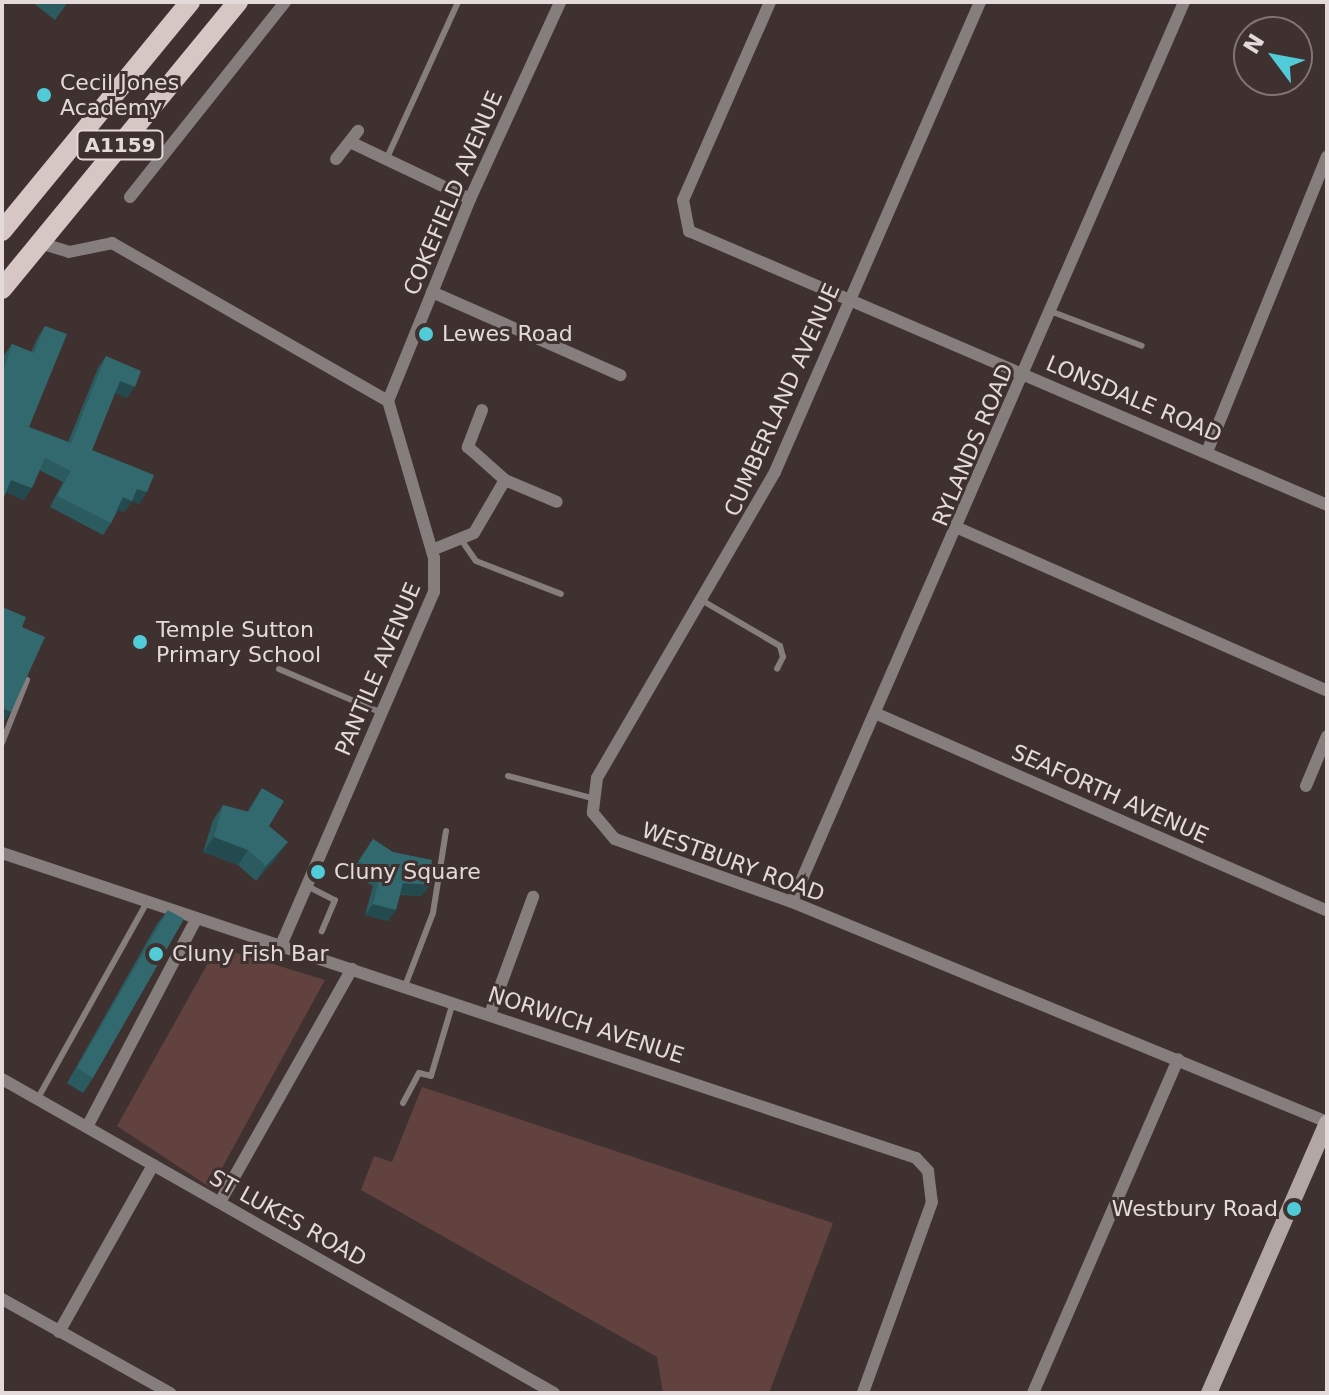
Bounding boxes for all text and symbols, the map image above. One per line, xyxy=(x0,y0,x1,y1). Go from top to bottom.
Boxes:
north arrow xyxy=(1233,16,1313,96)
text: N xyxy=(1238,30,1269,59)
place label: Cecil Jones Academy xyxy=(60,69,179,120)
marker: Cecil Jones Academy xyxy=(35,86,53,104)
street label: COKEFIELD AVENUE xyxy=(398,87,508,299)
road number: A1159 xyxy=(76,129,164,161)
street label: CUMBERLAND AVENUE xyxy=(719,280,845,520)
place label: Lewes Road xyxy=(442,321,573,347)
marker: Lewes Road xyxy=(417,325,435,343)
street label: LONSDALE ROAD xyxy=(1042,350,1226,448)
street label: RYLANDS ROAD xyxy=(927,360,1019,530)
street label: PANTILE AVENUE xyxy=(330,578,426,760)
place label: Temple Sutton Primary School xyxy=(156,616,321,668)
marker: Temple Sutton Primary School xyxy=(131,633,149,651)
street label: SEAFORTH AVENUE xyxy=(1008,739,1212,849)
street label: WESTBURY ROAD xyxy=(638,817,828,907)
place label: Cluny Square xyxy=(334,859,481,885)
marker: Cluny Square xyxy=(309,863,327,881)
place label: Cluny Fish Bar xyxy=(172,941,329,967)
marker: Cluny Fish Bar xyxy=(147,945,165,963)
street label: NORWICH AVENUE xyxy=(485,981,687,1069)
street label: ST LUKES ROAD xyxy=(205,1164,371,1272)
place label: Westbury Road xyxy=(1112,1196,1278,1222)
marker: Westbury Road xyxy=(1285,1200,1303,1218)

